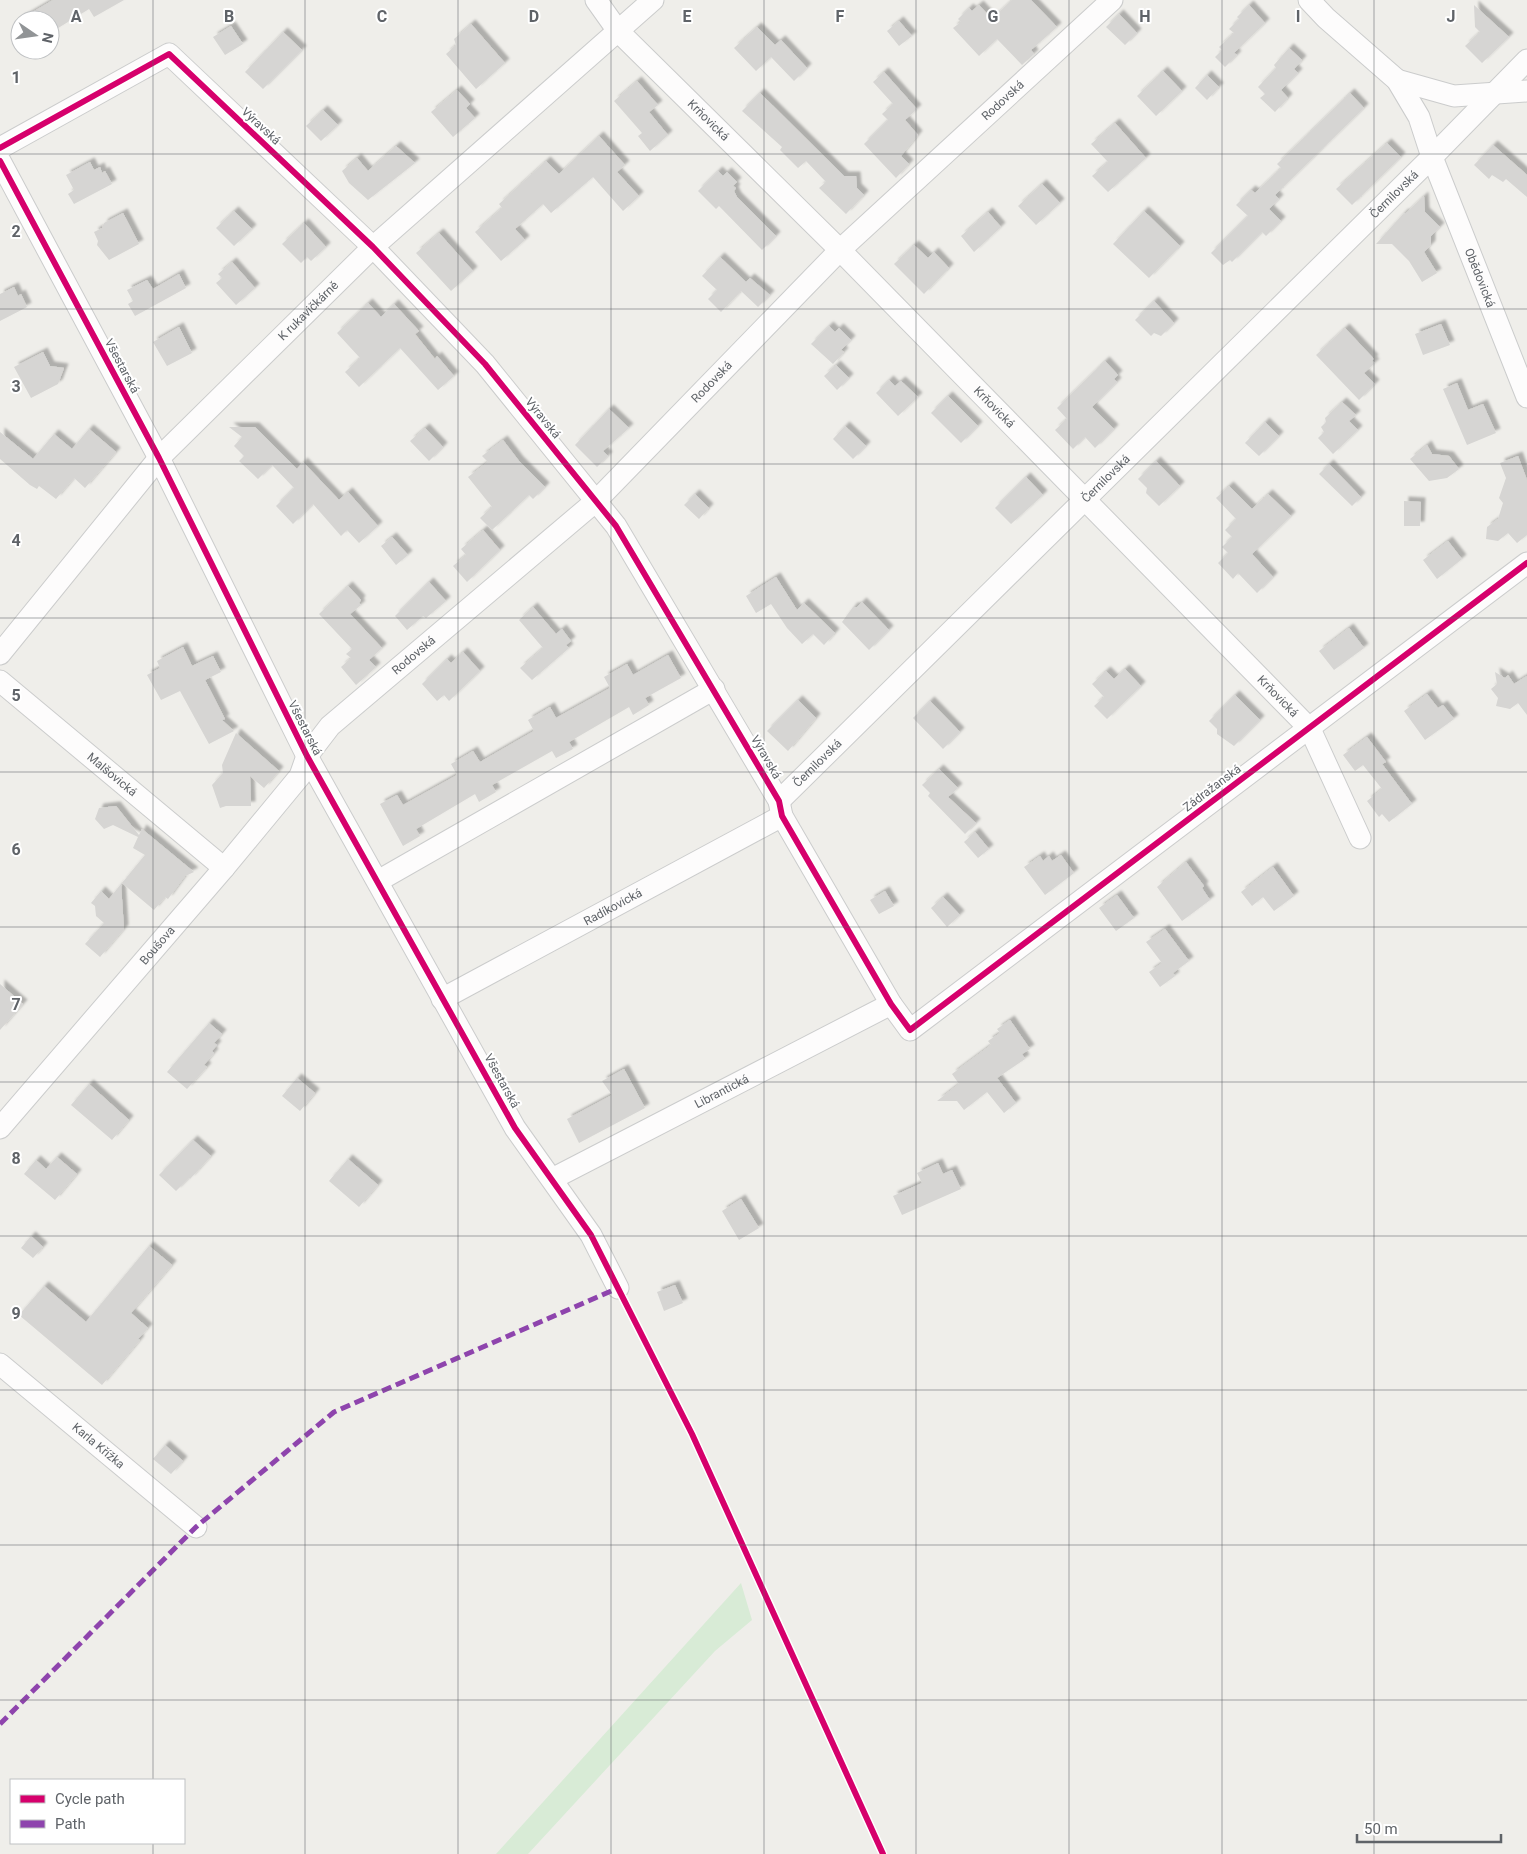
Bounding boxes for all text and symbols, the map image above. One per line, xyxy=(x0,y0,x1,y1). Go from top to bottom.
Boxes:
text: A xyxy=(71,7,82,26)
text: B xyxy=(224,7,234,26)
text: C xyxy=(377,7,387,26)
text: D xyxy=(529,7,539,26)
text: E xyxy=(683,7,692,26)
text: F xyxy=(836,7,845,26)
text: G xyxy=(988,7,999,26)
text: H xyxy=(1139,7,1151,26)
text: I xyxy=(1296,7,1300,26)
text: J xyxy=(1447,7,1455,26)
north arrow xyxy=(10,10,60,60)
text: N xyxy=(39,31,57,45)
text: 1 xyxy=(11,68,21,87)
street label: Rodovská xyxy=(979,78,1027,123)
street label: Krňovická xyxy=(685,97,732,144)
street label: Výravská xyxy=(239,104,283,148)
street label: Černilovská xyxy=(1366,168,1421,221)
text: 2 xyxy=(11,222,21,241)
street label: Obědovická xyxy=(1462,246,1498,309)
street label: K rukavičkárně xyxy=(275,278,341,343)
street label: Všestarská xyxy=(102,336,142,396)
street label: Rodovská xyxy=(688,358,735,406)
text: 3 xyxy=(11,377,21,396)
street label: Krňovická xyxy=(971,383,1018,431)
street label: Výravská xyxy=(522,395,564,441)
street label: Černilovská xyxy=(1078,452,1133,506)
text: 4 xyxy=(11,531,21,550)
street label: Rodovská xyxy=(389,633,438,678)
street label: Krňovická xyxy=(1254,673,1301,720)
text: 5 xyxy=(11,686,21,705)
street label: Všestarská xyxy=(285,698,325,758)
street label: Výravská xyxy=(748,733,784,781)
street label: Černilovská xyxy=(790,736,844,790)
street label: Malšovická xyxy=(84,750,140,799)
street label: Zádražanská xyxy=(1180,762,1244,814)
text: 6 xyxy=(11,840,21,859)
street label: Radíkovická xyxy=(581,886,644,928)
street label: Boušova xyxy=(137,923,178,967)
text: 7 xyxy=(11,995,21,1014)
street label: Všestarská xyxy=(481,1051,523,1111)
street label: Librantická xyxy=(692,1072,751,1111)
text: 8 xyxy=(11,1149,21,1168)
text: 9 xyxy=(11,1304,21,1323)
street label: Karla Křížka xyxy=(69,1420,127,1472)
legend xyxy=(10,1779,185,1844)
text: Cycle path xyxy=(55,1790,125,1808)
scale bar xyxy=(1357,1812,1501,1844)
text: Path xyxy=(55,1815,86,1833)
text: 50 m xyxy=(1364,1820,1398,1838)

